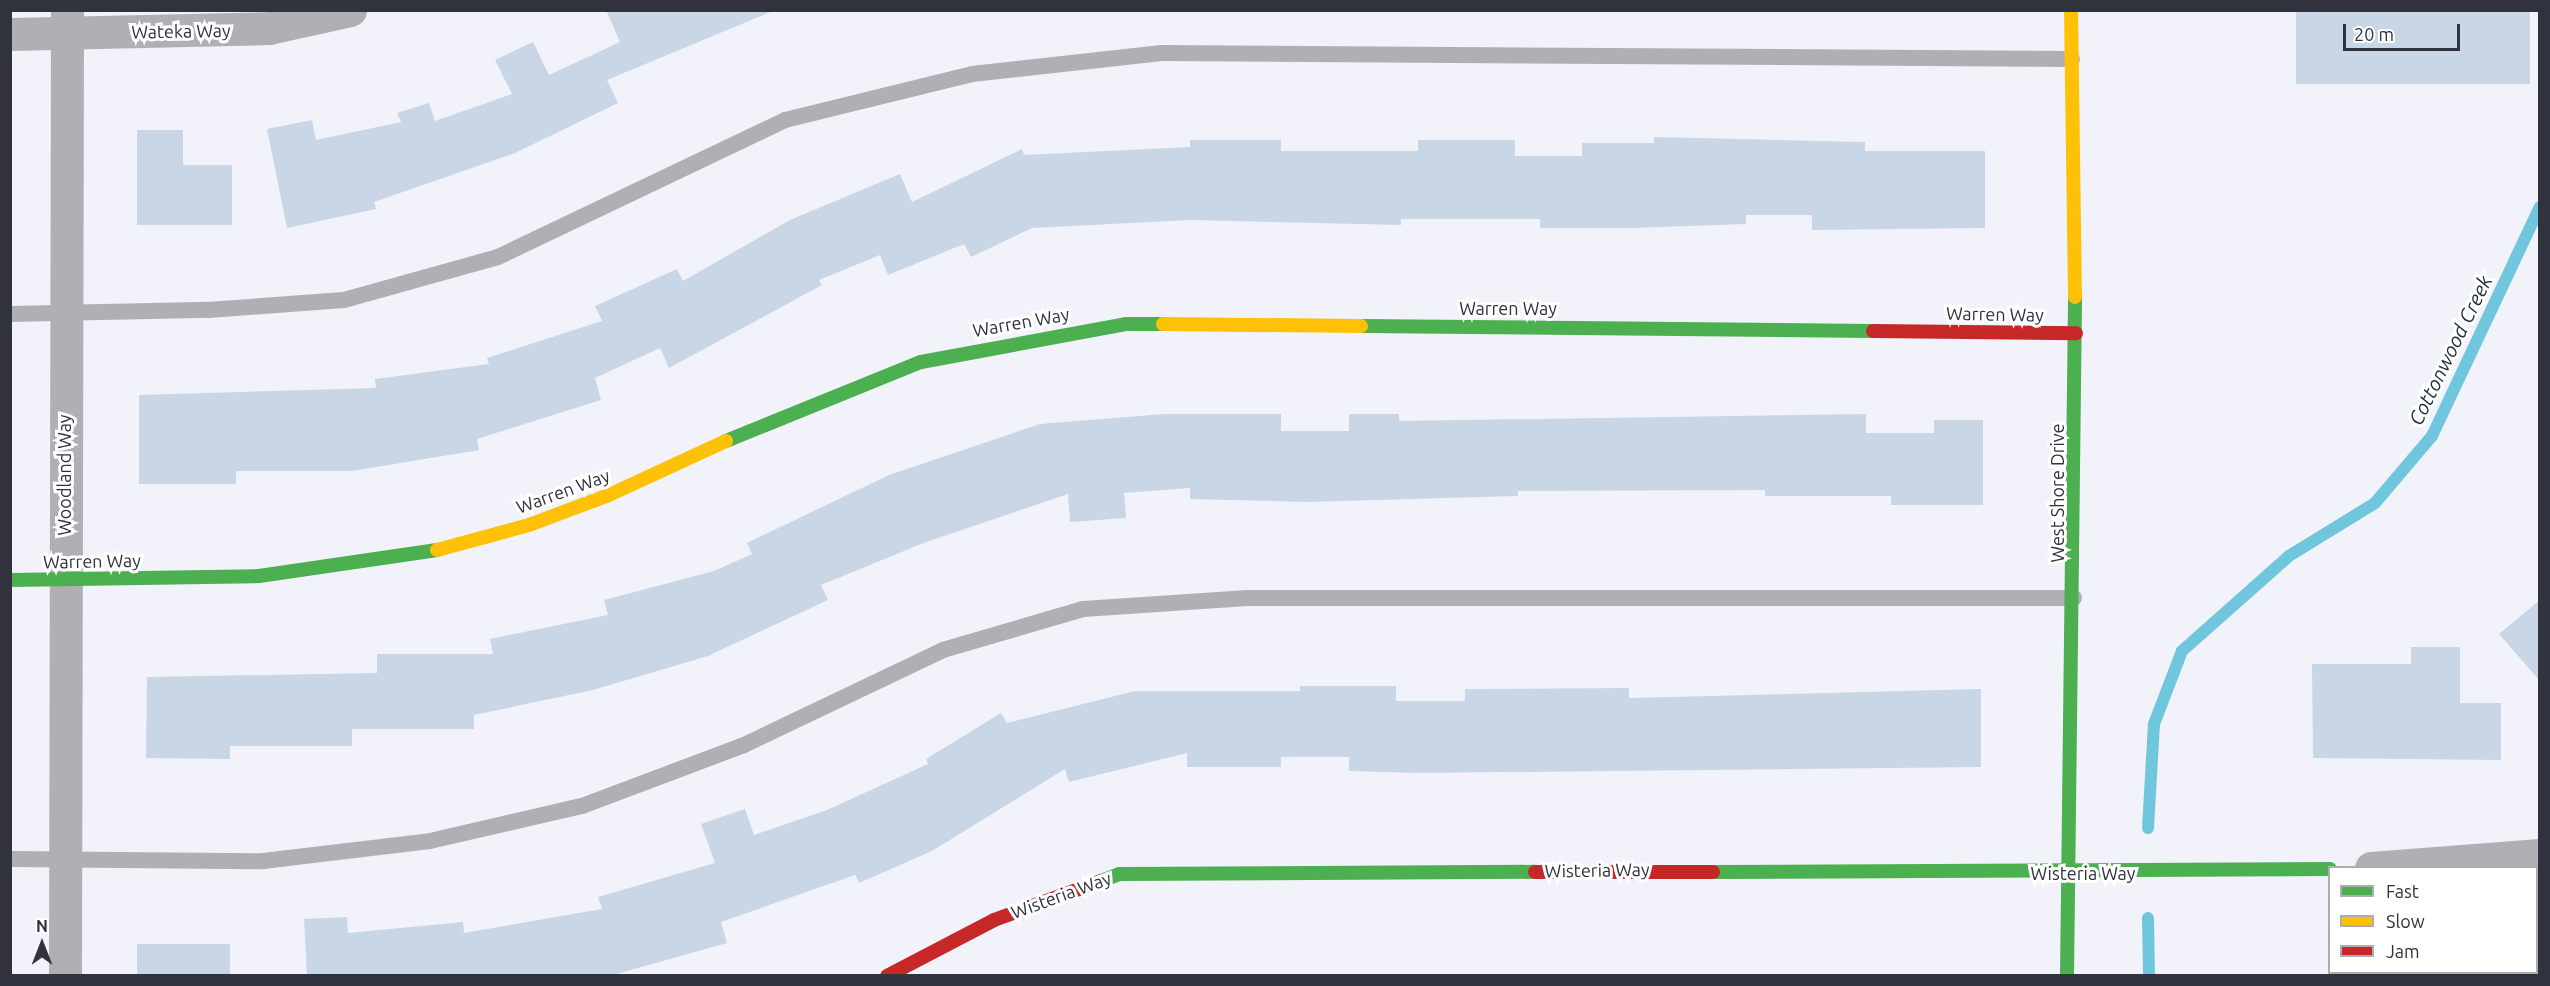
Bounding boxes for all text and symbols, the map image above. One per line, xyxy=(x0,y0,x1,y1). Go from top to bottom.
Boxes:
scale bar xyxy=(2346,12,2463,50)
street label: Wateka Way xyxy=(131,19,231,43)
text: 20 m xyxy=(2354,24,2394,44)
water label: Cottonwood Creek xyxy=(2403,271,2497,429)
street label: Warren Way xyxy=(1459,297,1557,319)
street label: Warren Way xyxy=(1946,302,2044,326)
street label: Warren Way xyxy=(971,303,1071,341)
street label: Woodland Way xyxy=(53,414,75,536)
street label: West Shore Drive xyxy=(2046,424,2068,562)
street label: Warren Way xyxy=(513,464,613,518)
street label: Warren Way xyxy=(43,549,141,573)
street label: Wisteria Way xyxy=(1544,858,1650,882)
street label: Wisteria Way xyxy=(2031,862,2135,884)
legend xyxy=(2328,866,2538,974)
street label: Wisteria Way xyxy=(1008,867,1114,923)
text: Fast xyxy=(2386,881,2419,901)
text: Slow xyxy=(2386,911,2425,931)
north arrow xyxy=(12,914,72,974)
text: N xyxy=(36,917,48,935)
text: Jam xyxy=(2386,941,2420,961)

